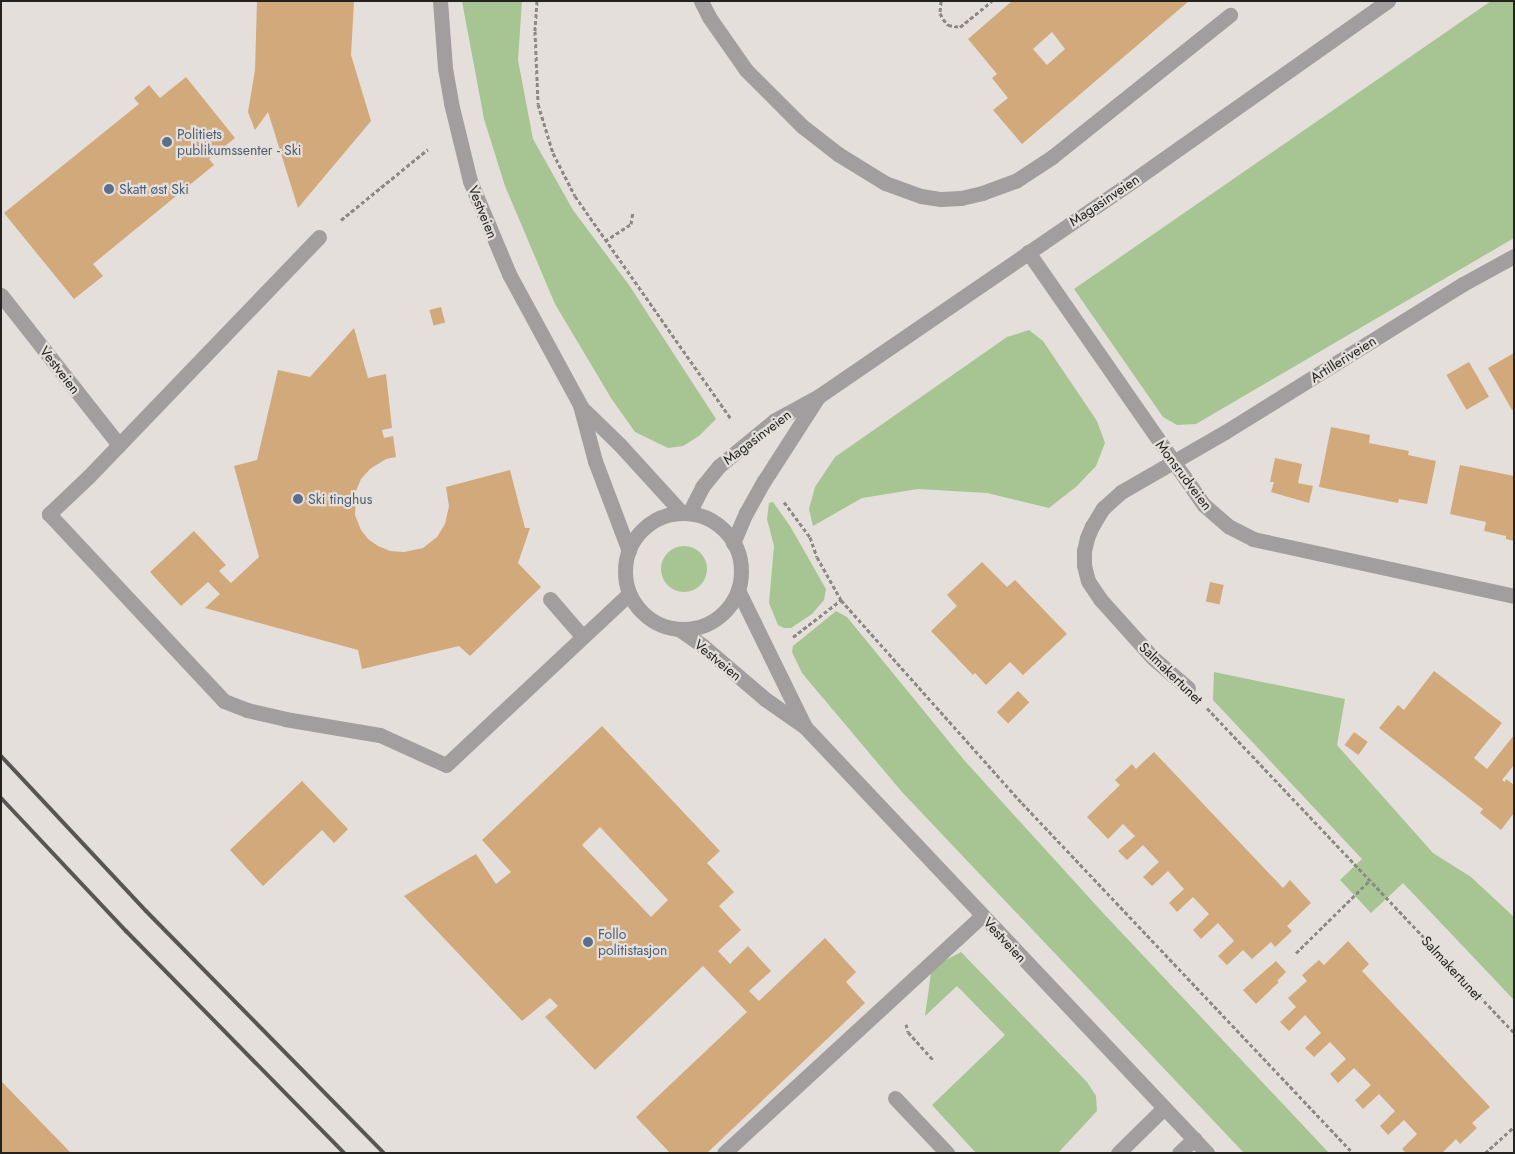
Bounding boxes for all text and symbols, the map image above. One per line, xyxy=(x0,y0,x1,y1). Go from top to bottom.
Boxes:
place label: Politiets publikumssenter - Ski xyxy=(177,126,301,158)
marker: Politiets publikumssenter - Ski xyxy=(161,136,173,148)
street label: Magasinveien xyxy=(1066,170,1142,230)
place label: Skatt øst Ski xyxy=(119,181,189,197)
marker: Skatt øst Ski xyxy=(103,183,115,195)
street label: Vestveien xyxy=(465,183,501,241)
street label: Artilleriveien xyxy=(1307,332,1379,386)
street label: Vestveien xyxy=(36,343,84,397)
street label: Magasinveien xyxy=(720,406,794,468)
street label: Monsrudveien xyxy=(1152,437,1216,513)
place label: Ski tinghus xyxy=(308,491,372,507)
marker: Ski tinghus xyxy=(292,493,304,505)
street label: Vestveien xyxy=(691,636,745,684)
street label: Salmakertunet xyxy=(1136,639,1206,707)
street label: Vestveien xyxy=(980,914,1030,966)
place label: Follo politistasjon xyxy=(598,926,667,959)
street label: Salmakertunet xyxy=(1418,932,1486,1004)
marker: Follo politistasjon xyxy=(582,936,594,948)

